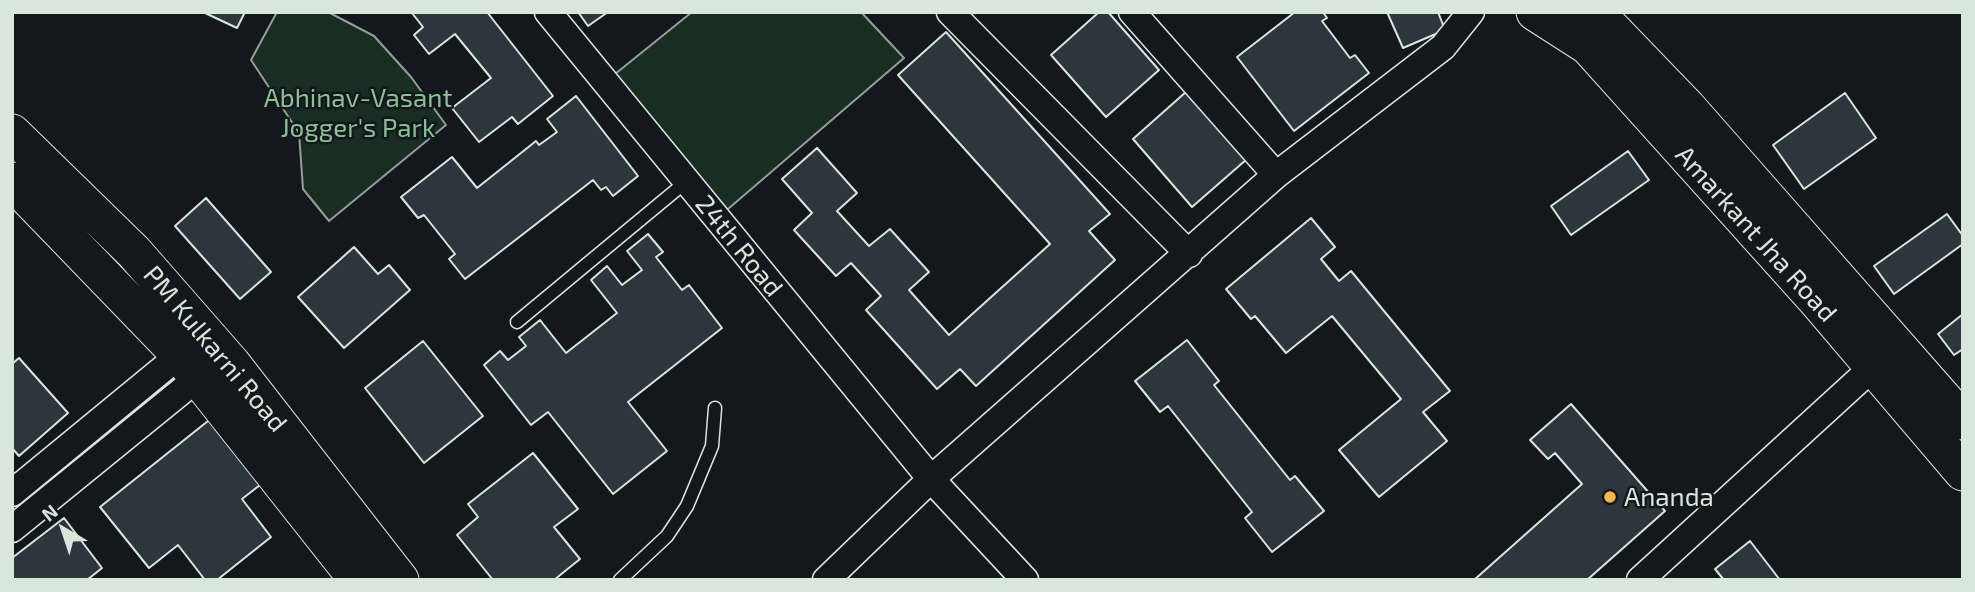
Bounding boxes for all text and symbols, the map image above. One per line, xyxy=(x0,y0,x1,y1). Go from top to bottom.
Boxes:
park label: Abhinav-Vasant Jogger's Park xyxy=(264,82,452,144)
street label: Amarkant Jha Road xyxy=(1669,140,1843,328)
street label: 24th Road xyxy=(689,189,789,303)
street label: PM Kulkarni Road xyxy=(137,260,293,438)
place label: Ananda xyxy=(1624,481,1714,513)
marker: Ananda xyxy=(1602,489,1618,505)
north arrow xyxy=(28,494,98,564)
text: N xyxy=(37,499,62,526)

